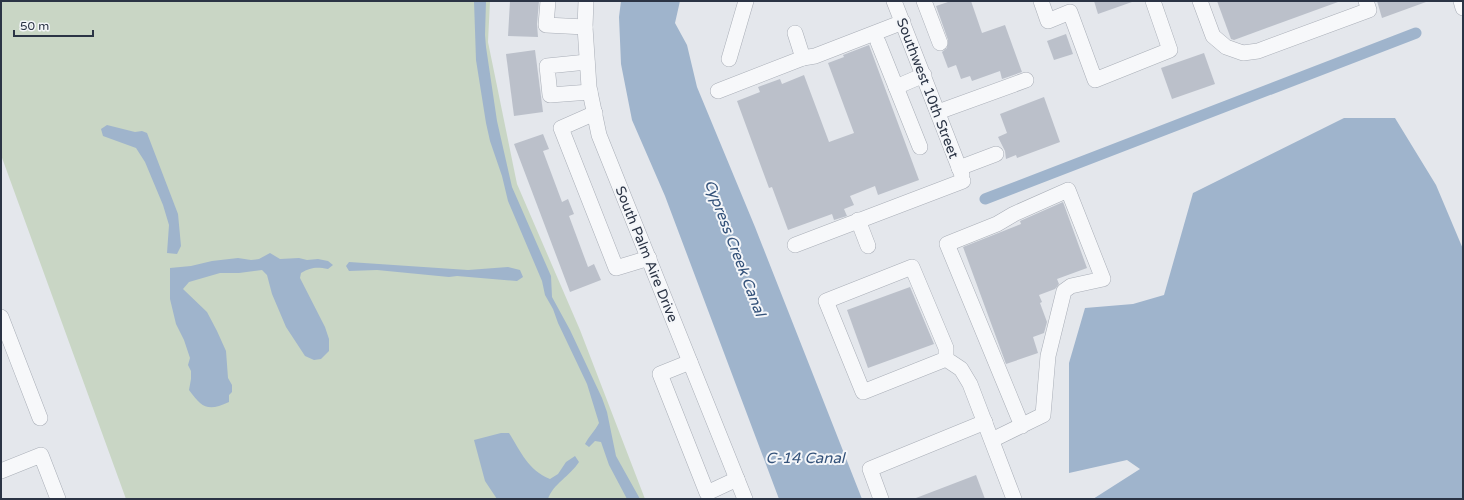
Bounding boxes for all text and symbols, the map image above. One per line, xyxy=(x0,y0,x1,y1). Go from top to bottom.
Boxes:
scale bar xyxy=(14,12,93,38)
street label: Southwest 10th Street xyxy=(893,16,962,161)
text: 50 m xyxy=(20,19,49,33)
water label: Cypress Creek Canal xyxy=(701,177,770,321)
street label: South Palm Aire Drive xyxy=(611,184,682,325)
water label: C-14 Canal xyxy=(765,449,847,467)

